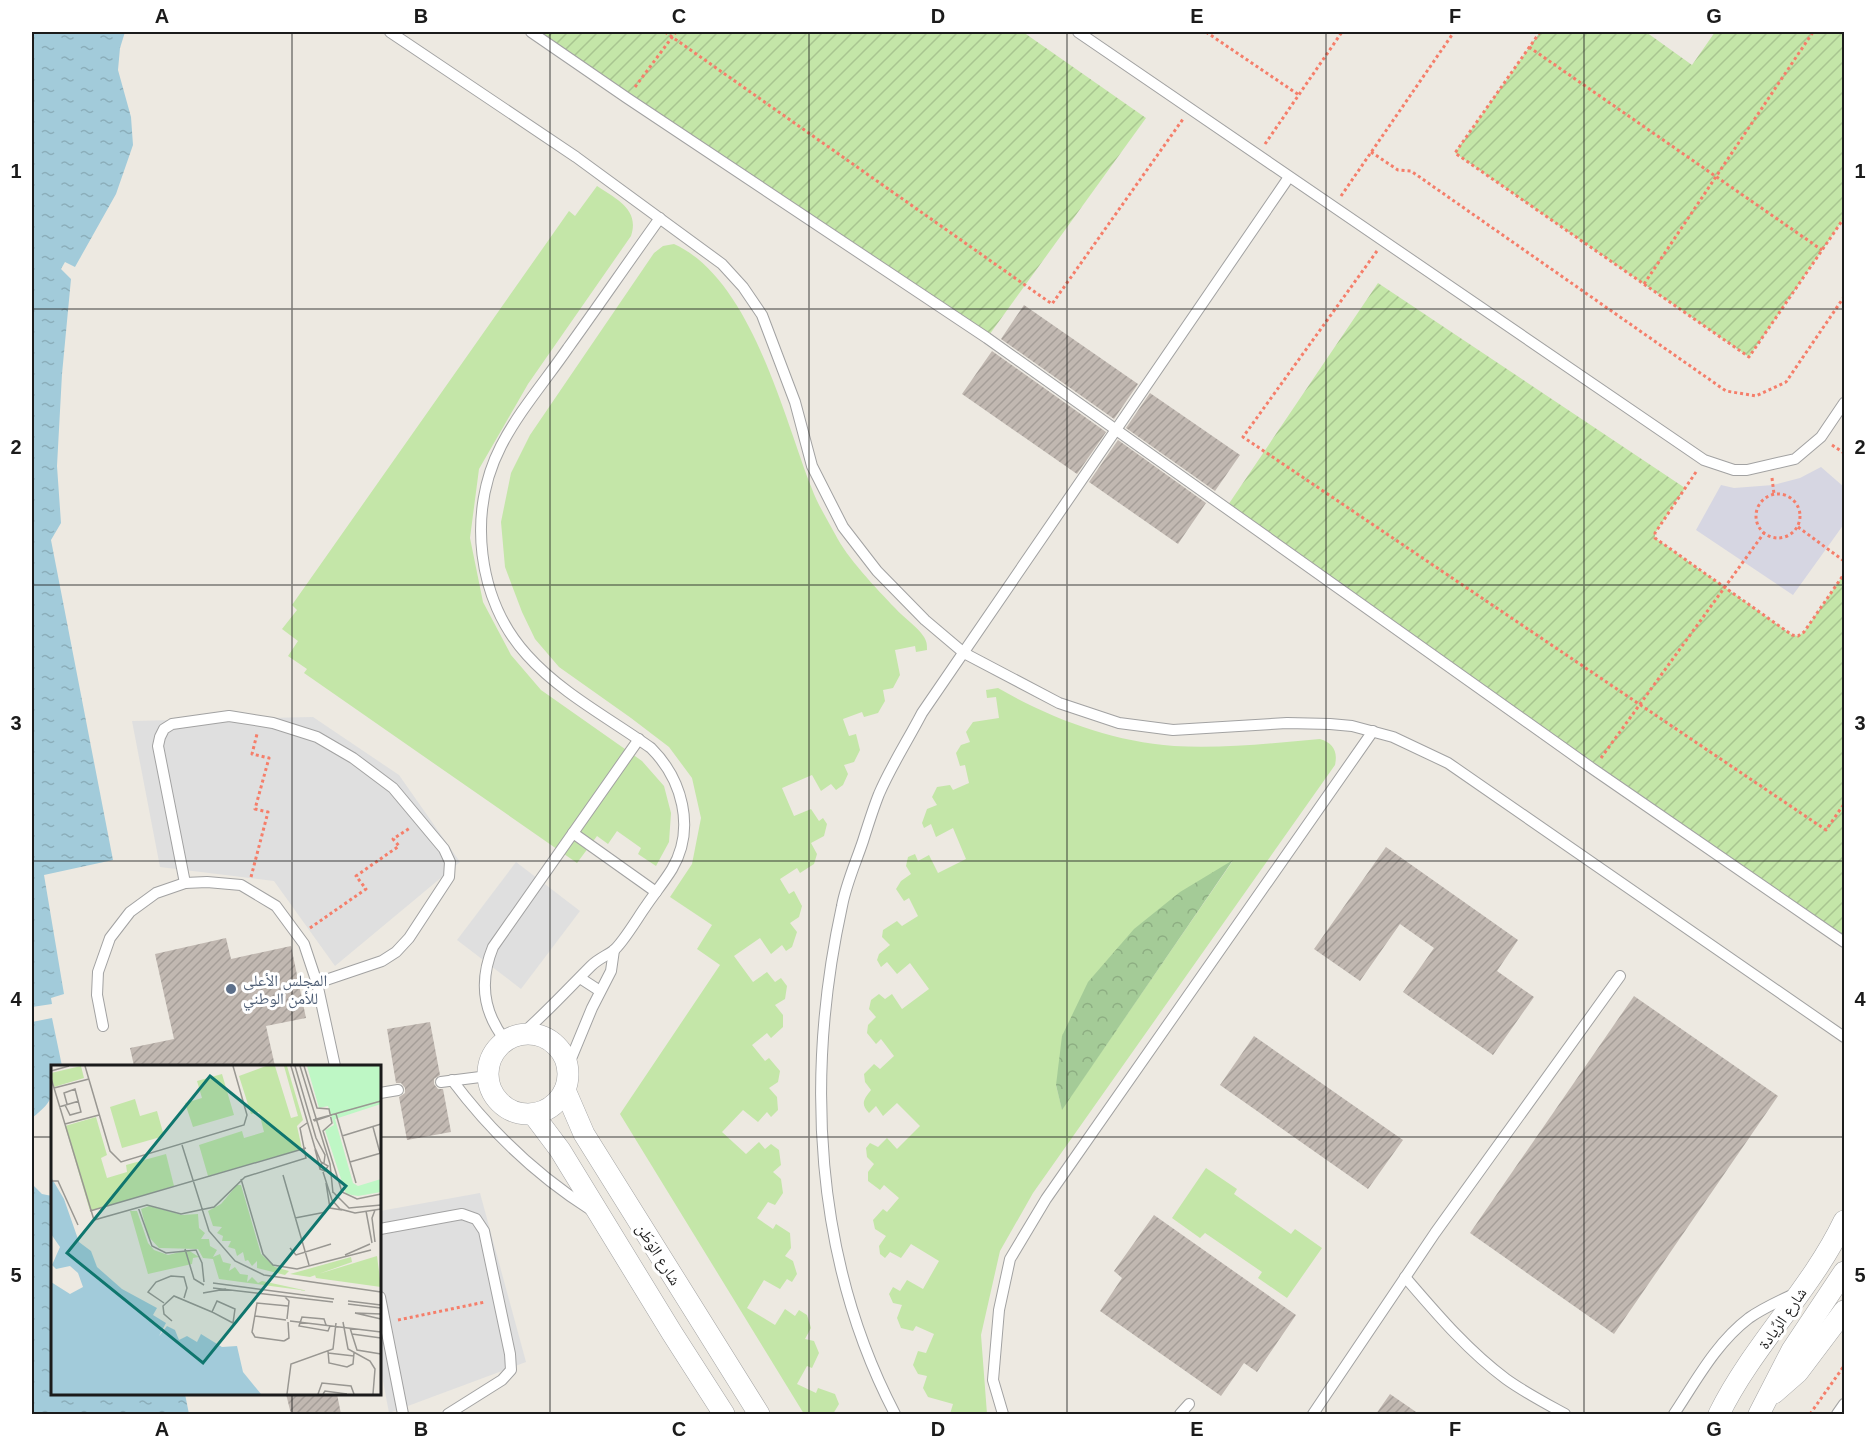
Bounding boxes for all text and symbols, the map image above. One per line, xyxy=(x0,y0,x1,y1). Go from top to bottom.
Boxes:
text: A xyxy=(155,5,169,27)
text: B xyxy=(414,5,428,27)
text: C xyxy=(672,5,686,27)
text: D xyxy=(931,5,945,27)
text: E xyxy=(1190,5,1204,27)
text: F xyxy=(1449,5,1461,27)
text: G xyxy=(1706,5,1722,27)
text: 1 xyxy=(10,160,22,182)
text: 1 xyxy=(1854,160,1866,182)
text: 2 xyxy=(10,436,22,458)
text: 2 xyxy=(1854,436,1866,458)
text: 3 xyxy=(10,712,22,734)
text: 3 xyxy=(1854,712,1866,734)
place label: المجلس الأعلى للأمن الوطني xyxy=(243,972,327,1011)
marker: المجلس الأعلى للأمن الوطني xyxy=(224,982,238,996)
text: 4 xyxy=(10,988,22,1010)
text: 4 xyxy=(1854,988,1866,1010)
inset map xyxy=(51,1065,381,1395)
street label: شارع الوَطَن xyxy=(631,1220,684,1289)
text: 5 xyxy=(10,1264,22,1286)
text: 5 xyxy=(1854,1264,1866,1286)
street label: شارع الرِّيادة xyxy=(1755,1284,1811,1353)
text: A xyxy=(155,1418,169,1440)
text: B xyxy=(414,1418,428,1440)
text: C xyxy=(672,1418,686,1440)
text: D xyxy=(931,1418,945,1440)
text: E xyxy=(1190,1418,1204,1440)
text: F xyxy=(1449,1418,1461,1440)
text: G xyxy=(1706,1418,1722,1440)

